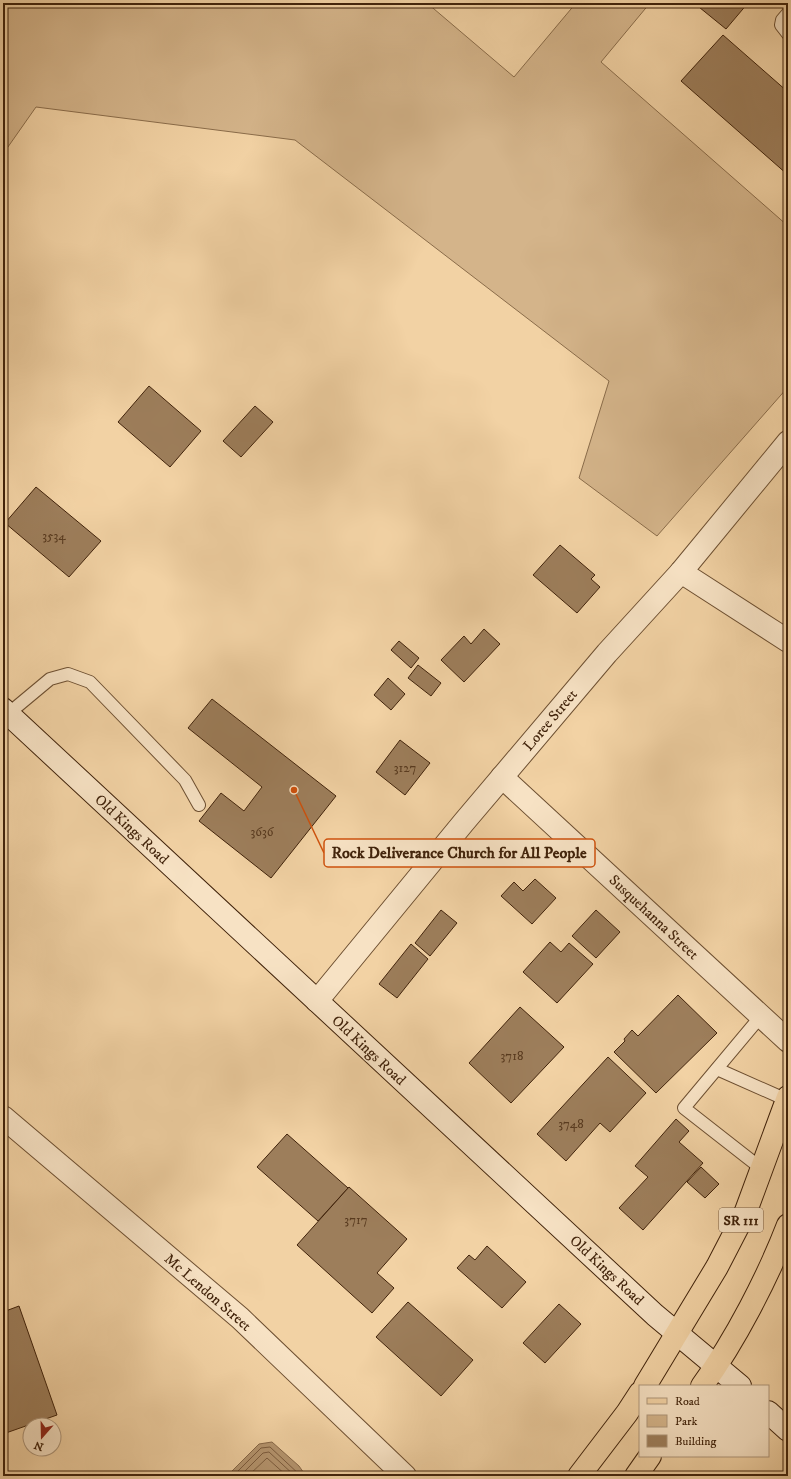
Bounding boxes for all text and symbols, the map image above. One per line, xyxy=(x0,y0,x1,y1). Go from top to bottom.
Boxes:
house number: 3534 xyxy=(42,528,66,544)
street label: Loree Street xyxy=(519,685,582,755)
house number: 3127 xyxy=(394,760,416,776)
street label: Old Kings Road xyxy=(91,790,173,869)
house number: 3636 xyxy=(250,824,275,840)
callout: Rock Deliverance Church for All People xyxy=(324,839,595,867)
text: Rock Deliverance Church for All People xyxy=(331,843,587,863)
street label: Susquehanna Street xyxy=(605,871,703,964)
street label: Old Kings Road xyxy=(328,1011,410,1090)
house number: 3718 xyxy=(501,1048,523,1064)
house number: 3748 xyxy=(558,1116,584,1132)
road number: SR 111 xyxy=(719,1208,763,1232)
house number: 3717 xyxy=(344,1212,368,1228)
street label: Old Kings Road xyxy=(566,1231,648,1310)
street label: Mc Lendon Street xyxy=(160,1249,255,1336)
legend xyxy=(639,1385,769,1457)
text: Road xyxy=(675,1394,700,1409)
text: Park xyxy=(675,1414,697,1429)
north arrow xyxy=(22,1417,62,1457)
text: Building xyxy=(675,1434,716,1449)
text: N xyxy=(32,1437,46,1454)

